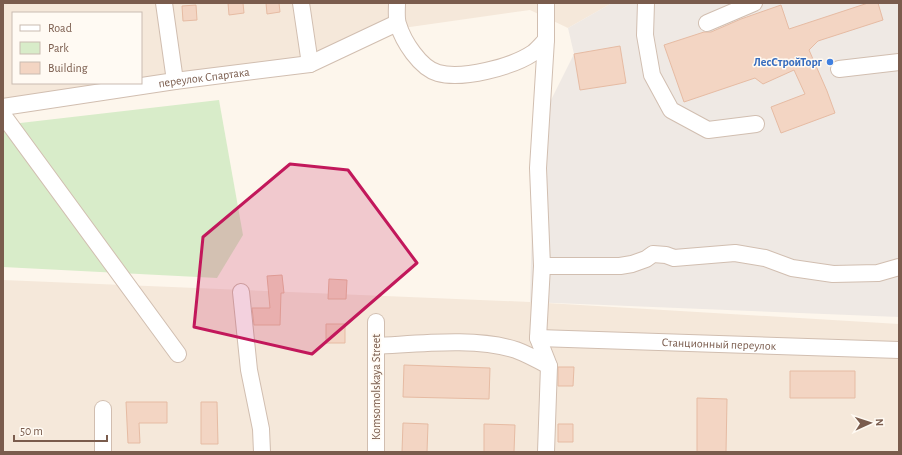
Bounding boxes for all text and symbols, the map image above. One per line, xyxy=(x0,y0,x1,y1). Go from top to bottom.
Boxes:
legend xyxy=(12,12,142,84)
text: Road xyxy=(48,22,72,34)
text: Park xyxy=(48,42,69,54)
place label: ЛесСтройТорг xyxy=(754,56,823,68)
marker: ЛесСтройТорг xyxy=(825,57,835,67)
text: Building xyxy=(48,62,88,74)
street label: переулок Спартака xyxy=(157,66,251,89)
street label: Komsomolskaya Street xyxy=(370,334,383,440)
street label: Станционный переулок xyxy=(662,336,777,352)
north arrow xyxy=(850,403,890,443)
scale bar xyxy=(14,417,107,443)
text: N xyxy=(874,418,885,427)
text: 50 m xyxy=(20,425,43,437)

